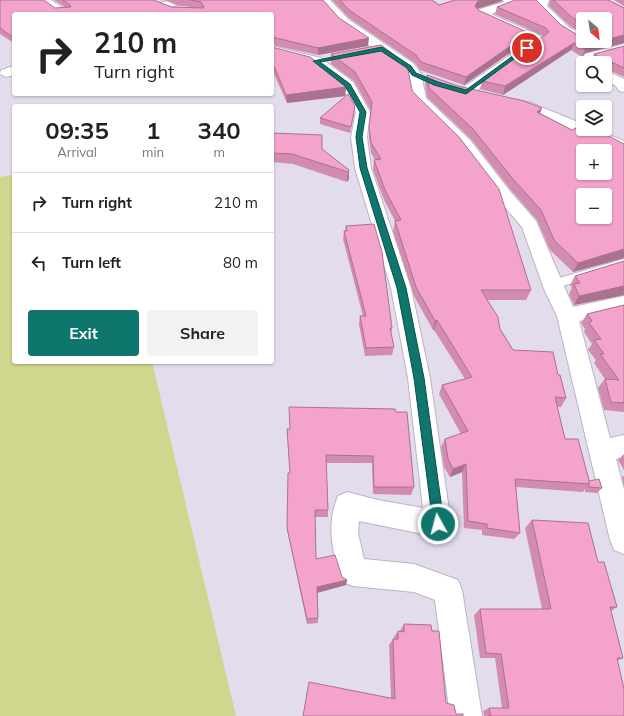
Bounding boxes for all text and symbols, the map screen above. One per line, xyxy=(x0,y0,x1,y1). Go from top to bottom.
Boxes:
north arrow xyxy=(576,12,612,48)
map controls xyxy=(576,12,612,224)
text: 210 m xyxy=(94,25,177,60)
icon: right xyxy=(28,28,80,80)
pin xyxy=(510,31,544,65)
icon: arrive xyxy=(516,37,538,59)
button: search xyxy=(576,56,612,92)
text: Turn right xyxy=(94,60,174,83)
button: layers xyxy=(576,100,612,136)
text: 09:35 xyxy=(45,115,109,145)
text: 1 xyxy=(146,115,160,145)
text: 340 xyxy=(198,115,241,145)
text: Arrival xyxy=(57,144,97,160)
text: min xyxy=(142,144,164,160)
text: m xyxy=(213,144,225,160)
button: + xyxy=(576,144,612,180)
button: − xyxy=(576,188,612,224)
icon: right xyxy=(28,192,50,214)
text: Turn right xyxy=(62,193,132,212)
text: 210 m xyxy=(214,193,258,212)
icon: left xyxy=(28,252,50,274)
text: Turn left xyxy=(62,253,121,272)
text: 80 m xyxy=(223,253,258,272)
button: Exit xyxy=(28,310,139,356)
button: Share xyxy=(147,310,258,356)
position arrow xyxy=(417,503,459,545)

